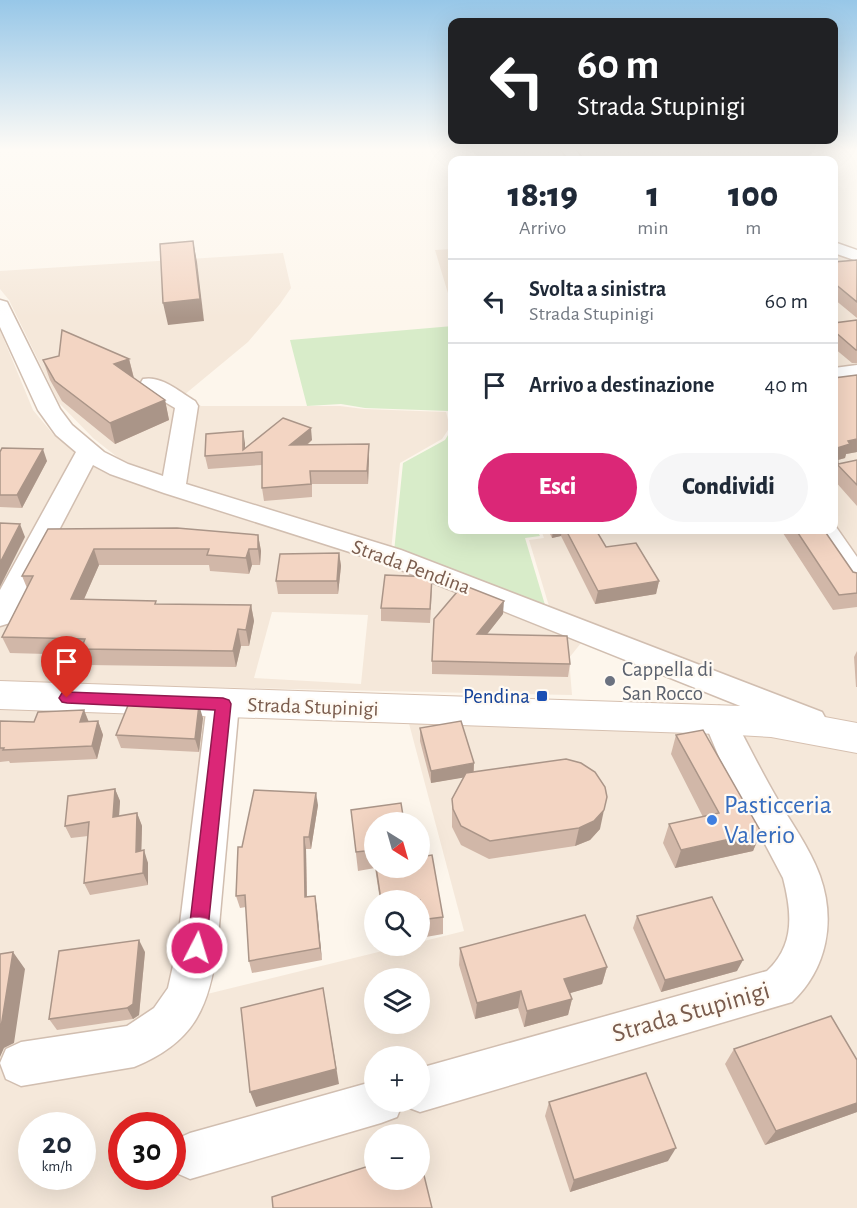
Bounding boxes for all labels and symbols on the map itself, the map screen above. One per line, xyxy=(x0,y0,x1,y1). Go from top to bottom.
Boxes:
street label: Strada Pendina xyxy=(349,536,473,598)
pin xyxy=(41,636,92,698)
place label: Cappella di San Rocco xyxy=(622,659,713,704)
marker: Cappella di San Rocco xyxy=(603,674,617,688)
place label: Pendina xyxy=(463,686,530,707)
marker: Pendina xyxy=(535,689,549,703)
street label: Strada Stupinigi xyxy=(247,694,379,720)
place label: Pasticceria Valerio xyxy=(724,792,832,848)
north arrow xyxy=(364,812,430,878)
marker: Pasticceria Valerio xyxy=(705,813,719,827)
position arrow xyxy=(165,916,229,980)
street label: Strada Stupinigi xyxy=(609,977,773,1047)
speed limit sign: 30 xyxy=(108,1112,186,1190)

